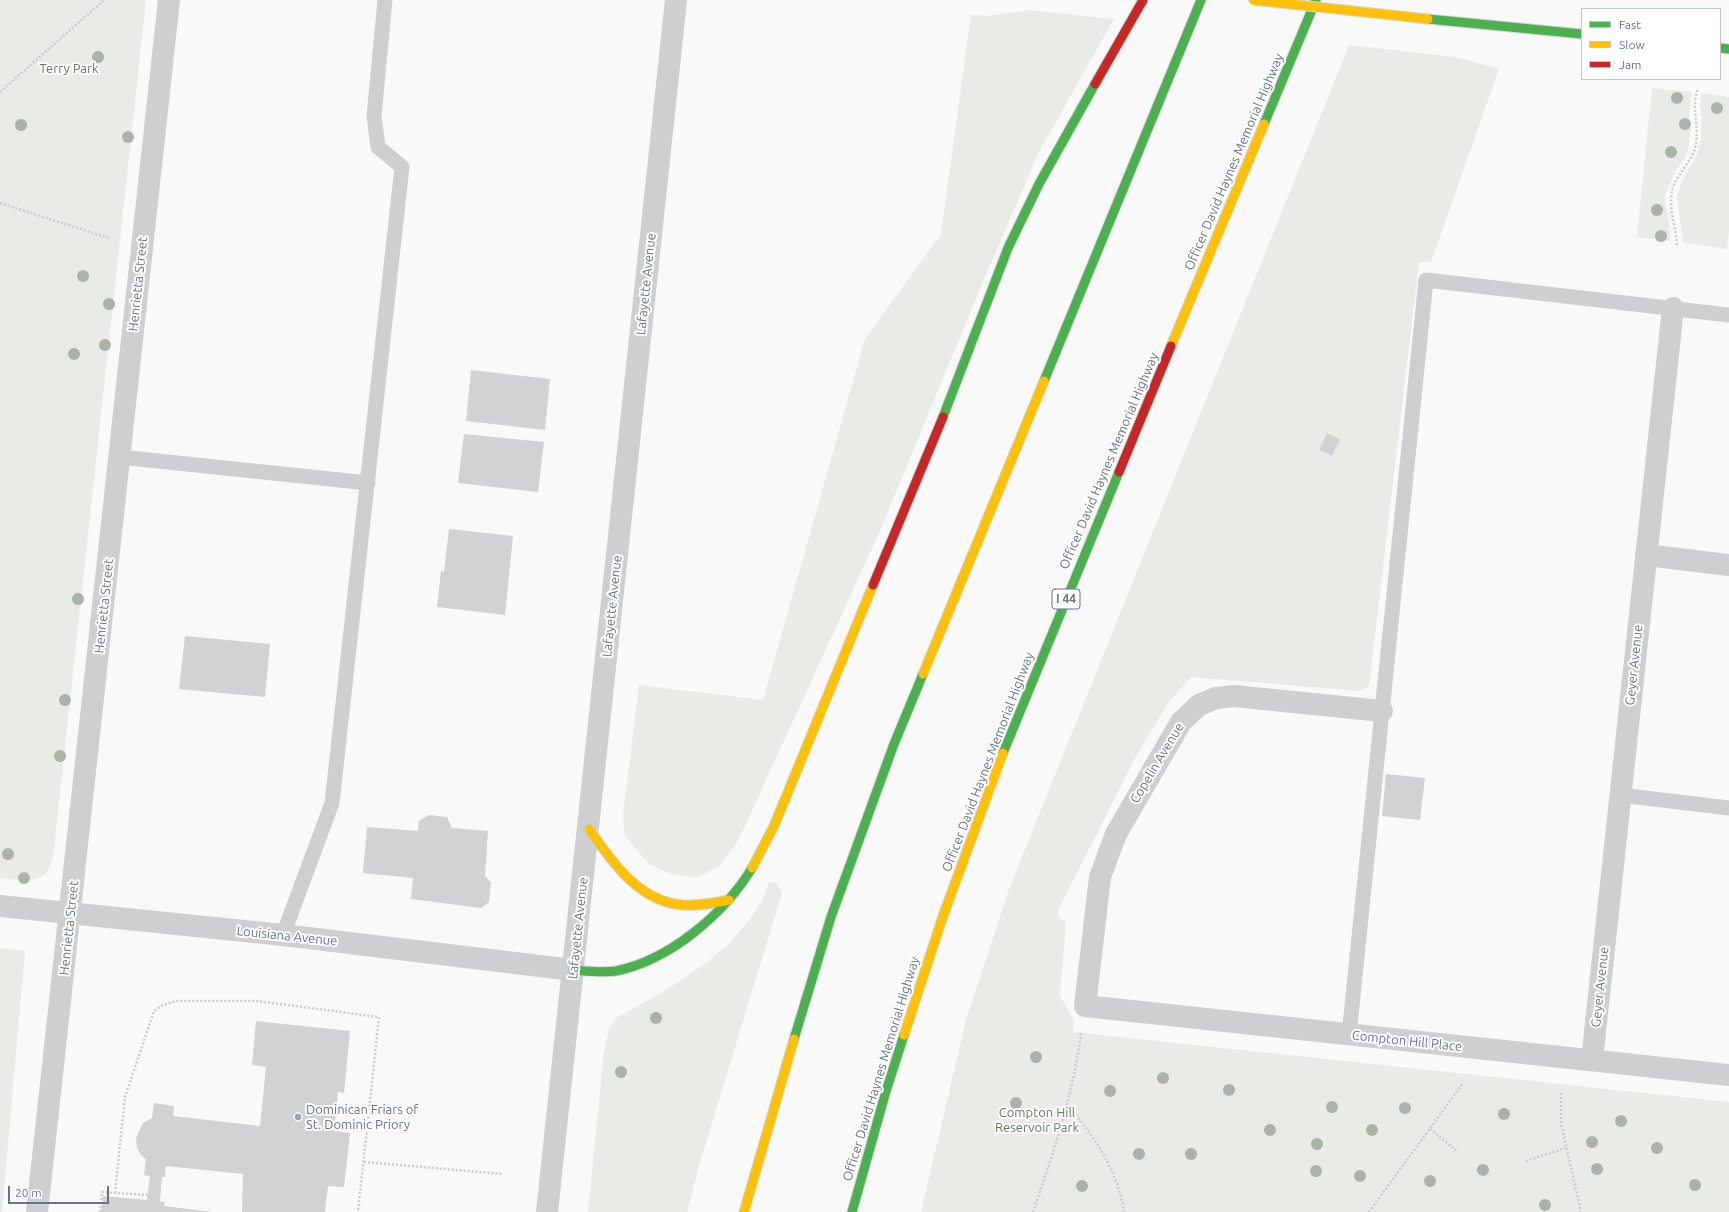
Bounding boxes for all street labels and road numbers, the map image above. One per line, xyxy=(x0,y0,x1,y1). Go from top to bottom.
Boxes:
street label: Officer David Haynes Memorial Highway xyxy=(1181,51,1287,273)
street label: Lafayette Avenue xyxy=(633,232,659,336)
street label: Henrietta Street xyxy=(125,236,151,332)
street label: Officer David Haynes Memorial Highway xyxy=(1056,350,1162,572)
street label: Lafayette Avenue xyxy=(599,554,625,658)
street label: Henrietta Street xyxy=(91,558,117,654)
road number: I 44 xyxy=(1052,589,1080,609)
street label: Geyer Avenue xyxy=(1622,624,1646,706)
street label: Officer David Haynes Memorial Highway xyxy=(939,650,1037,874)
street label: Copelin Avenue xyxy=(1127,720,1187,806)
street label: Lafayette Avenue xyxy=(565,876,591,980)
street label: Henrietta Street xyxy=(56,880,82,976)
street label: Louisiana Avenue xyxy=(236,923,338,949)
street label: Geyer Avenue xyxy=(1588,946,1612,1028)
street label: Officer David Haynes Memorial Highway xyxy=(839,955,923,1183)
street label: Compton Hill Place xyxy=(1351,1027,1463,1055)

